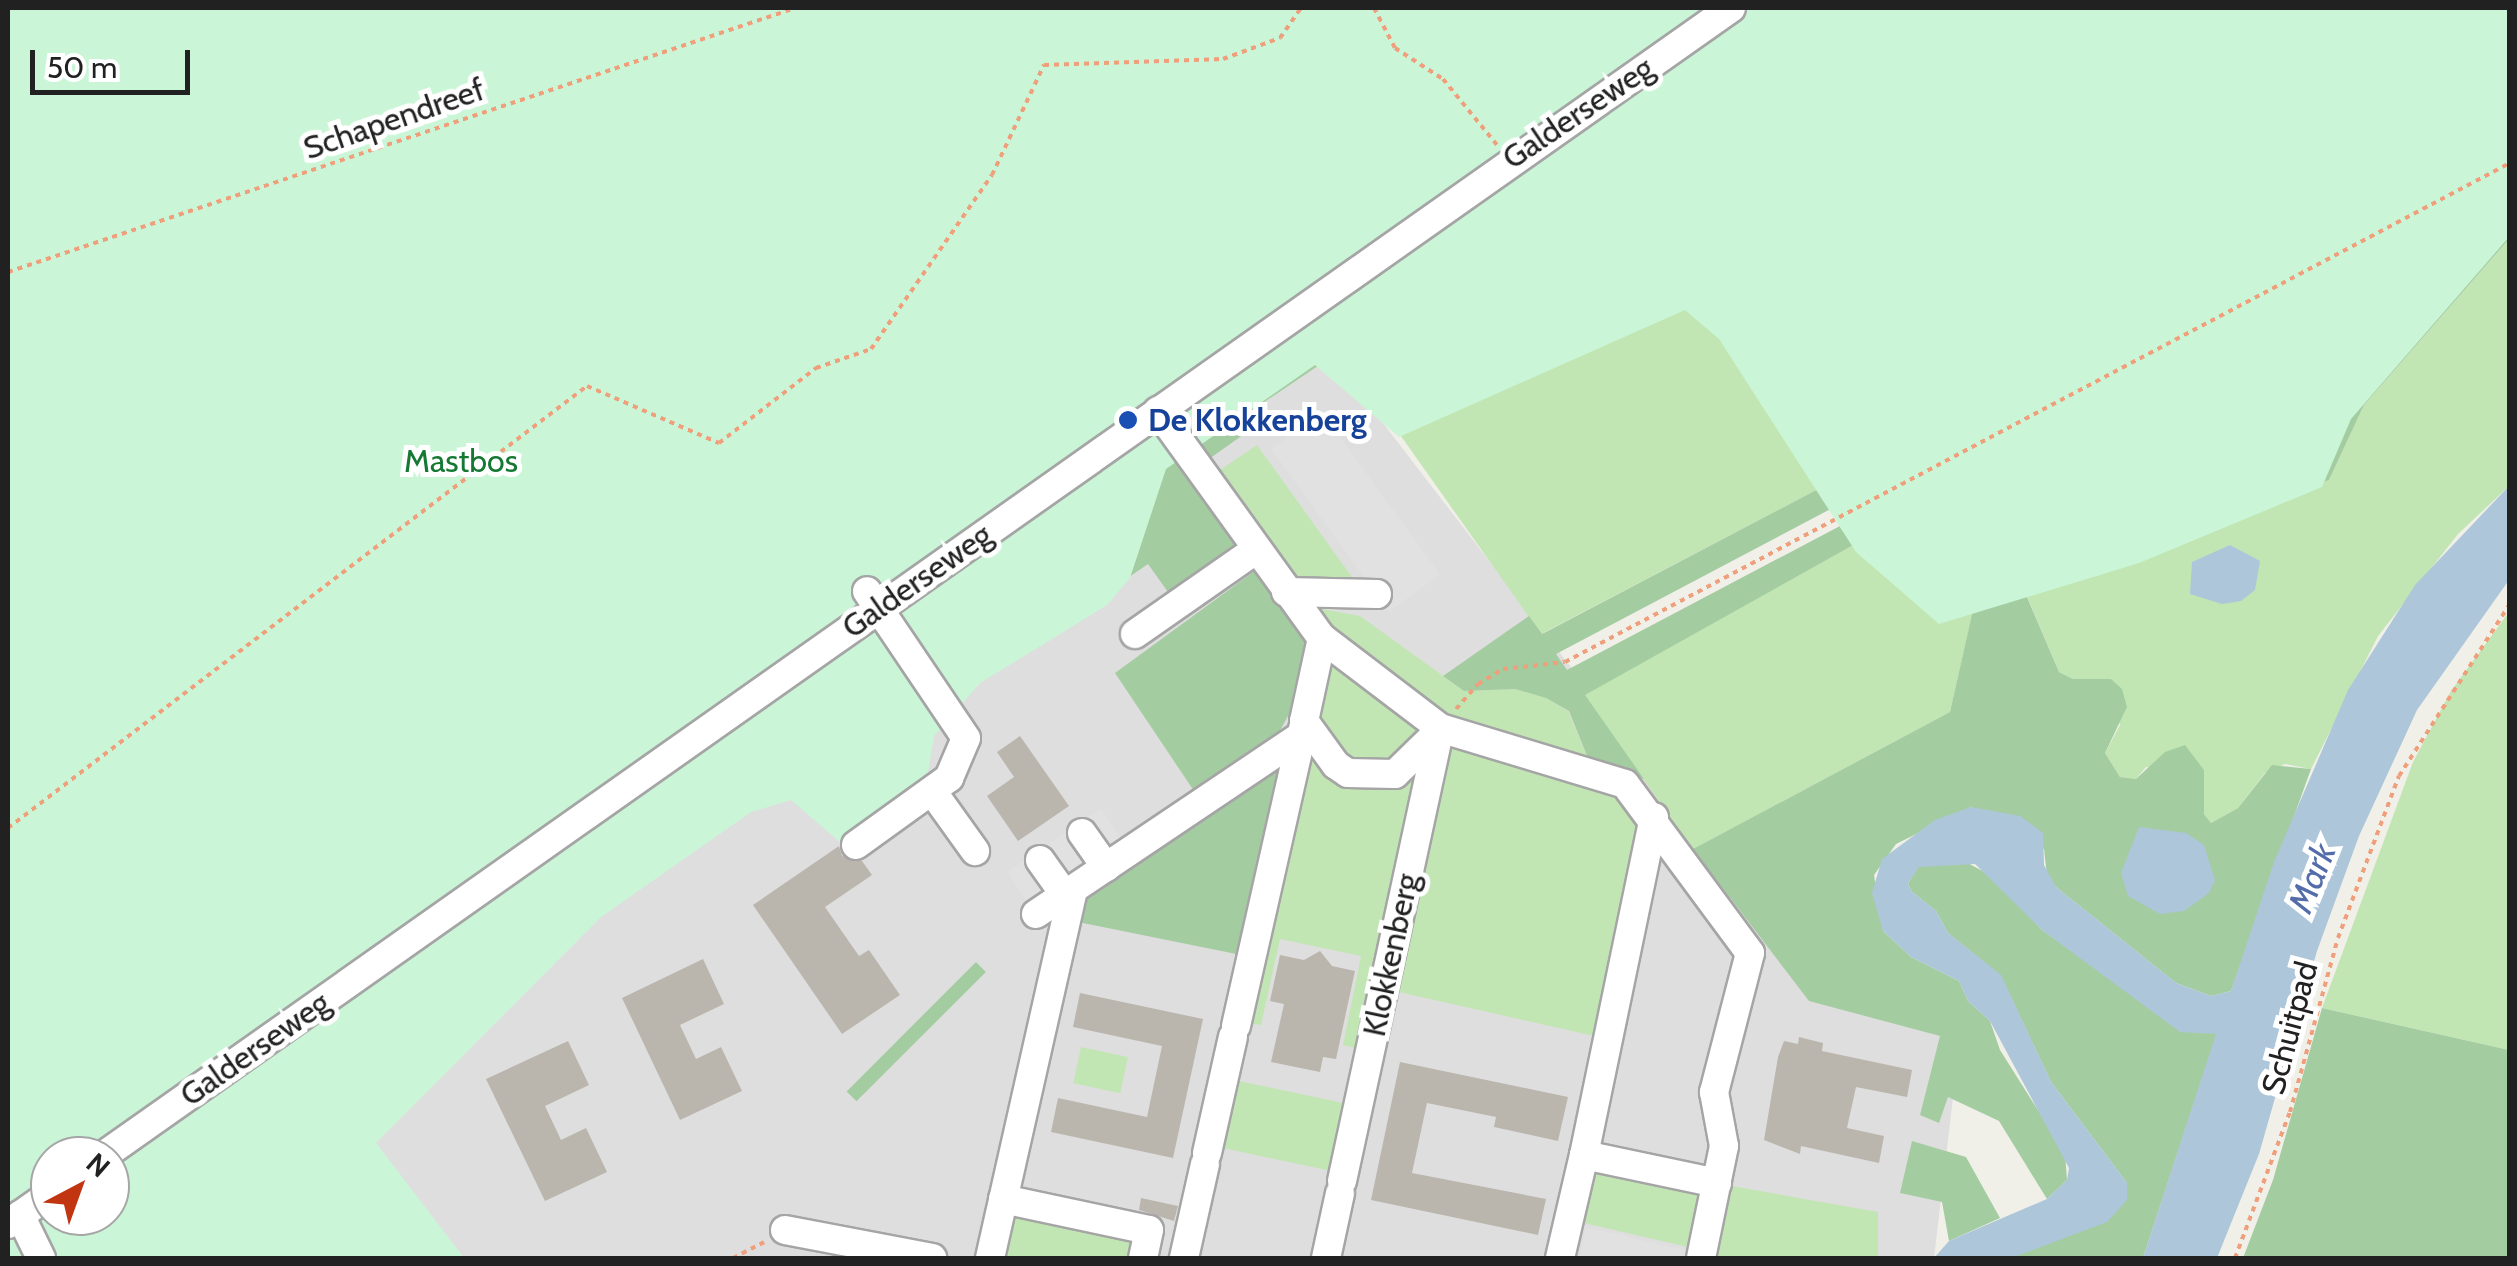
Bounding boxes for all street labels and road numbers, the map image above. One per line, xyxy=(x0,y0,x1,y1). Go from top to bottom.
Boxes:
street label: Galderseweg xyxy=(1495,49,1661,177)
street label: Schapendreef xyxy=(298,70,490,168)
street label: Galderseweg xyxy=(835,516,999,646)
street label: Klokkenberg xyxy=(1355,870,1427,1040)
street label: Schuitpad xyxy=(2254,957,2326,1099)
street label: Galderseweg xyxy=(173,984,337,1114)

